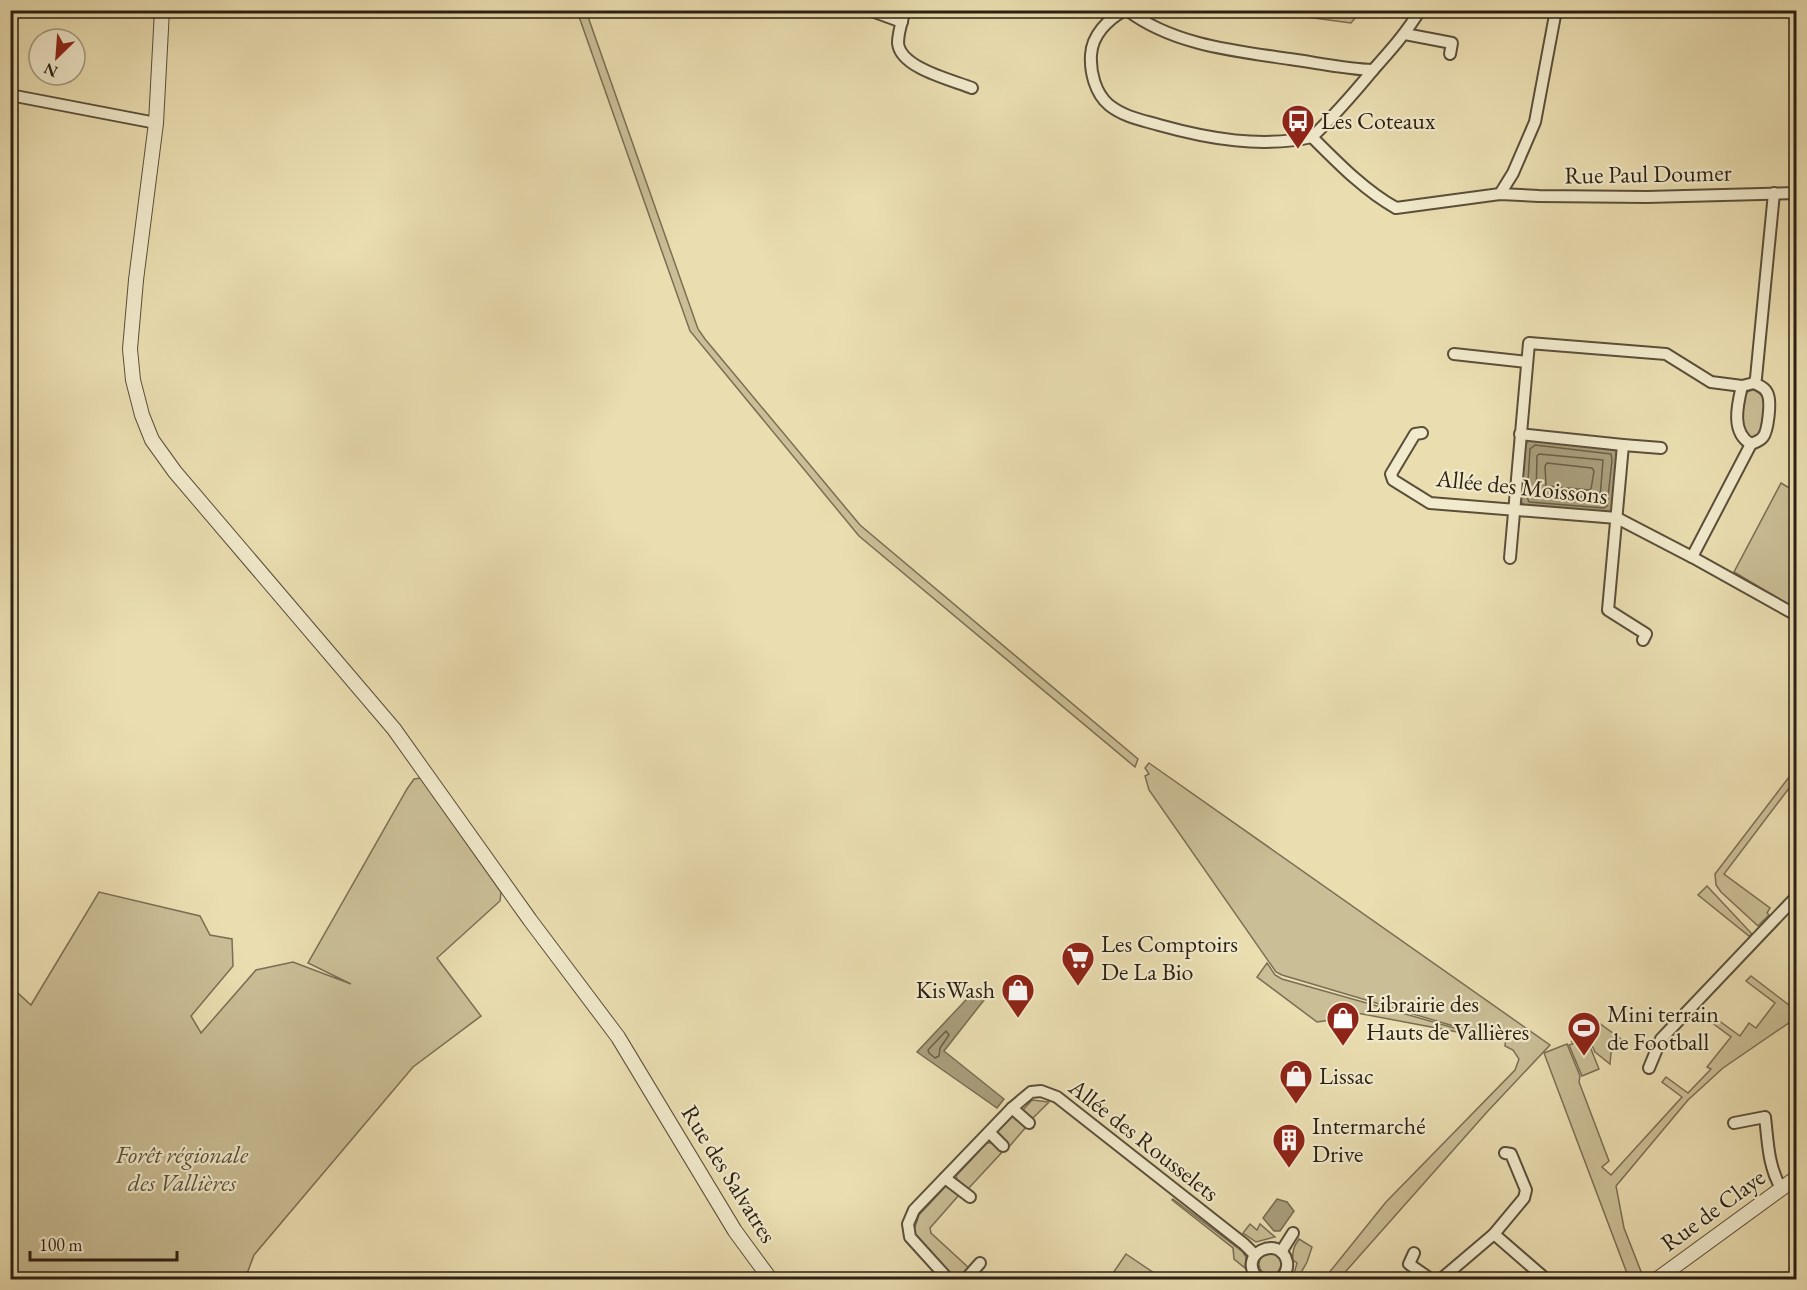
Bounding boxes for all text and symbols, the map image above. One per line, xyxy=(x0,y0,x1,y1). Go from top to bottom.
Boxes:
north arrow xyxy=(27,27,87,87)
text: N xyxy=(41,58,61,82)
bus stop icon: Les Coteaux xyxy=(1280,103,1316,150)
place label: Les Coteaux xyxy=(1321,105,1436,136)
street label: Rue Paul Doumer xyxy=(1564,157,1732,190)
street label: Allée des Moissons xyxy=(1434,462,1609,511)
place label: Les Comptoirs De La Bio xyxy=(1101,928,1238,987)
supermarket icon: Les Comptoirs De La Bio xyxy=(1060,940,1096,987)
shop icon: KisWash xyxy=(1000,972,1036,1019)
place label: KisWash xyxy=(916,974,995,1005)
place label: Librairie des Hauts de Vallières xyxy=(1366,988,1529,1047)
place label: Mini terrain de Football xyxy=(1607,998,1719,1057)
shop icon: Librairie des Hauts de Vallières xyxy=(1325,1000,1361,1047)
sports icon: Mini terrain de Football xyxy=(1566,1010,1602,1057)
shop icon: Lissac xyxy=(1278,1058,1314,1105)
place label: Lissac xyxy=(1319,1060,1374,1091)
street label: Allée des Rousselets xyxy=(1062,1071,1226,1208)
street label: Rue des Salvatres xyxy=(675,1099,784,1248)
place label: Intermarché Drive xyxy=(1312,1110,1426,1169)
building icon: Intermarché Drive xyxy=(1271,1122,1307,1169)
park label: Forêt régionale des Vallières xyxy=(115,1139,249,1198)
street label: Rue de Claye xyxy=(1654,1161,1771,1258)
scale bar xyxy=(30,1224,177,1262)
text: 100 m xyxy=(39,1233,83,1256)

